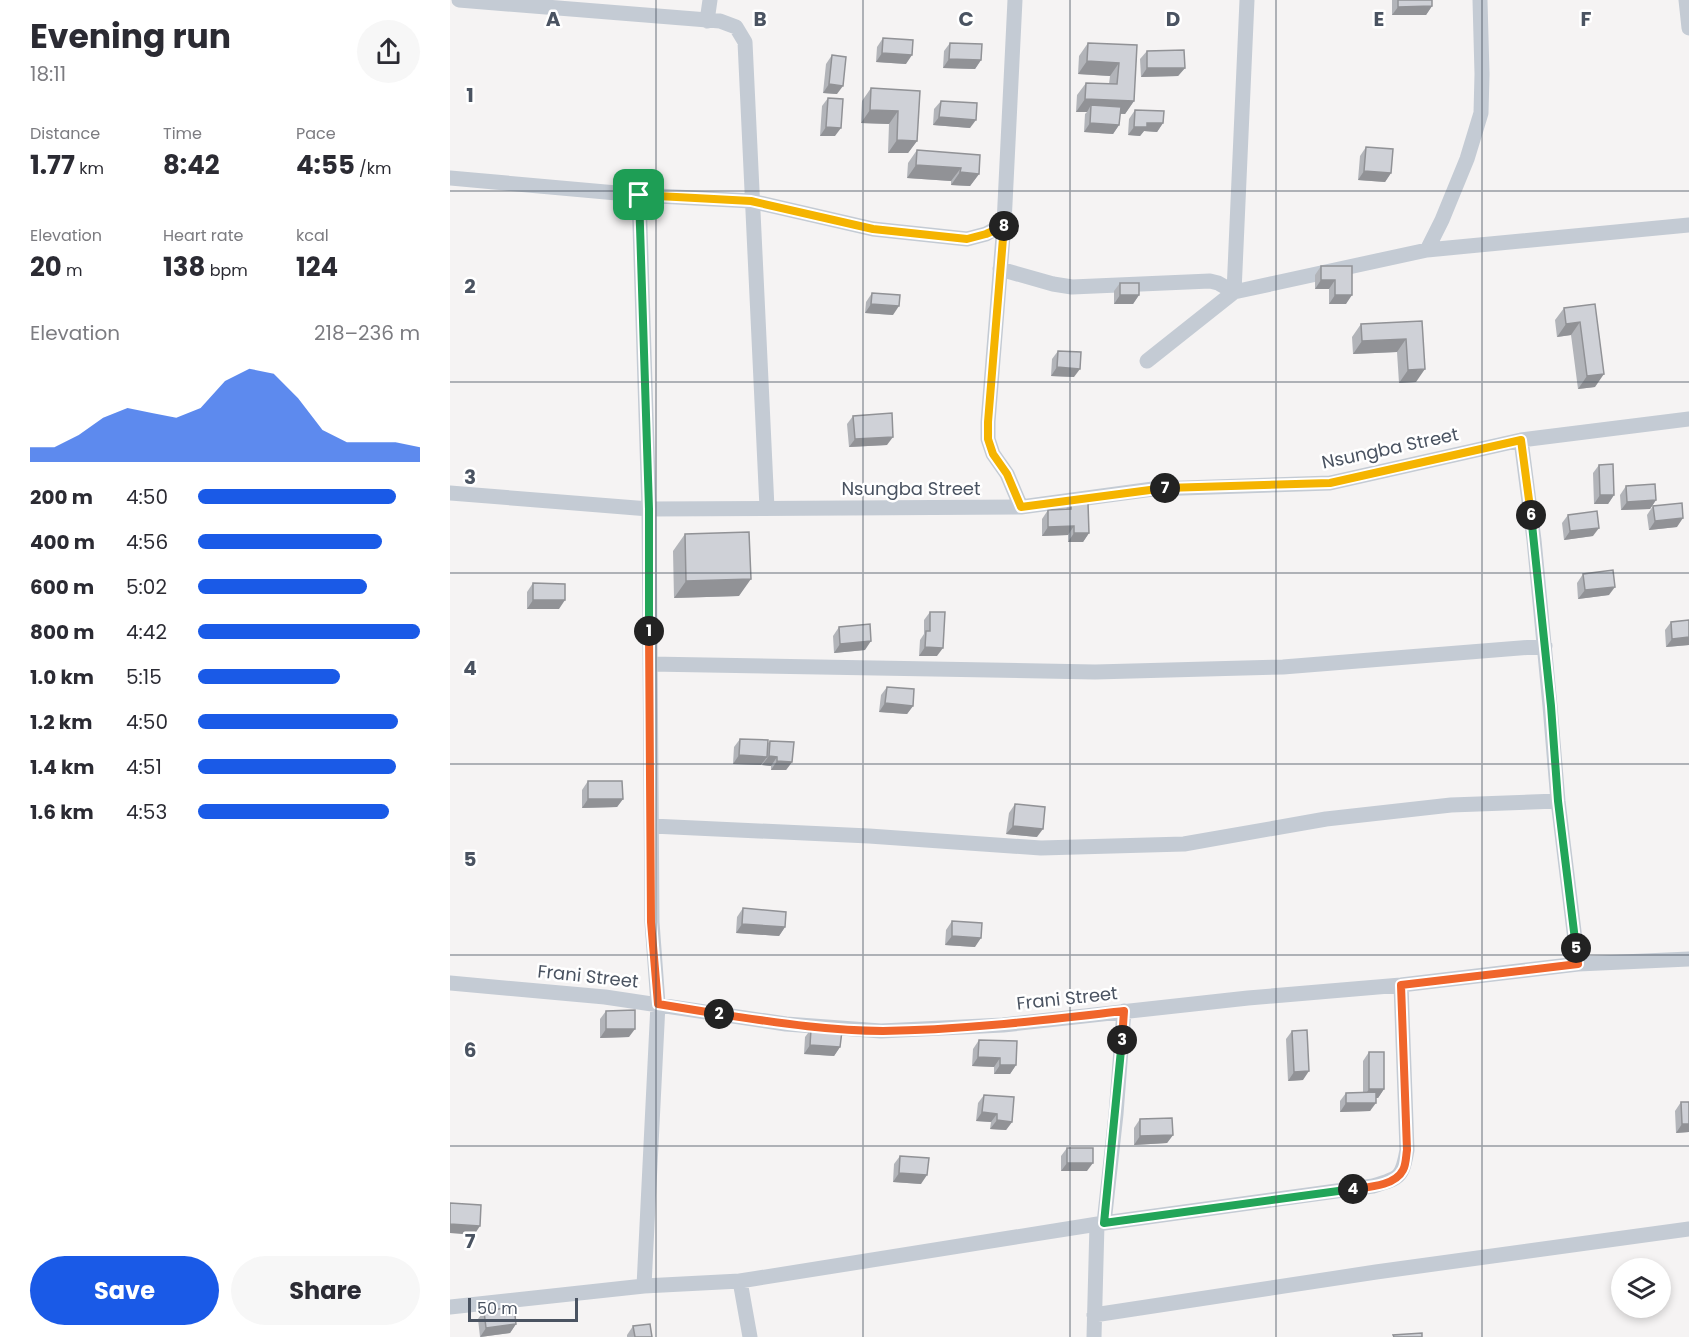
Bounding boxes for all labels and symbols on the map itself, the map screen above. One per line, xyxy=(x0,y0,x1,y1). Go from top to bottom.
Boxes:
text: A xyxy=(546,5,561,33)
text: B xyxy=(753,5,767,33)
text: C xyxy=(958,5,974,33)
text: D xyxy=(1166,5,1180,33)
text: E xyxy=(1374,5,1384,33)
text: F xyxy=(1581,5,1592,33)
text: 1 xyxy=(466,81,474,109)
pin xyxy=(613,169,664,220)
pin: 8 xyxy=(989,211,1019,241)
text: 2 xyxy=(464,272,476,300)
street label: Nsungba Street xyxy=(1319,421,1461,475)
text: 3 xyxy=(464,463,476,491)
pin: 7 xyxy=(1150,473,1180,503)
street label: Nsungba Street xyxy=(841,476,981,501)
pin: 6 xyxy=(1516,500,1546,530)
pin: 1 xyxy=(634,616,664,646)
text: 4 xyxy=(463,654,477,682)
text: 5 xyxy=(464,845,477,873)
pin: 5 xyxy=(1561,933,1591,963)
street label: Frani Street xyxy=(536,958,640,994)
street label: Frani Street xyxy=(1015,980,1119,1016)
pin: 2 xyxy=(704,999,734,1029)
pin: 3 xyxy=(1107,1025,1137,1055)
text: 6 xyxy=(464,1036,476,1064)
pin: 4 xyxy=(1338,1174,1368,1204)
text: 7 xyxy=(465,1227,476,1255)
scale bar xyxy=(468,1295,578,1322)

